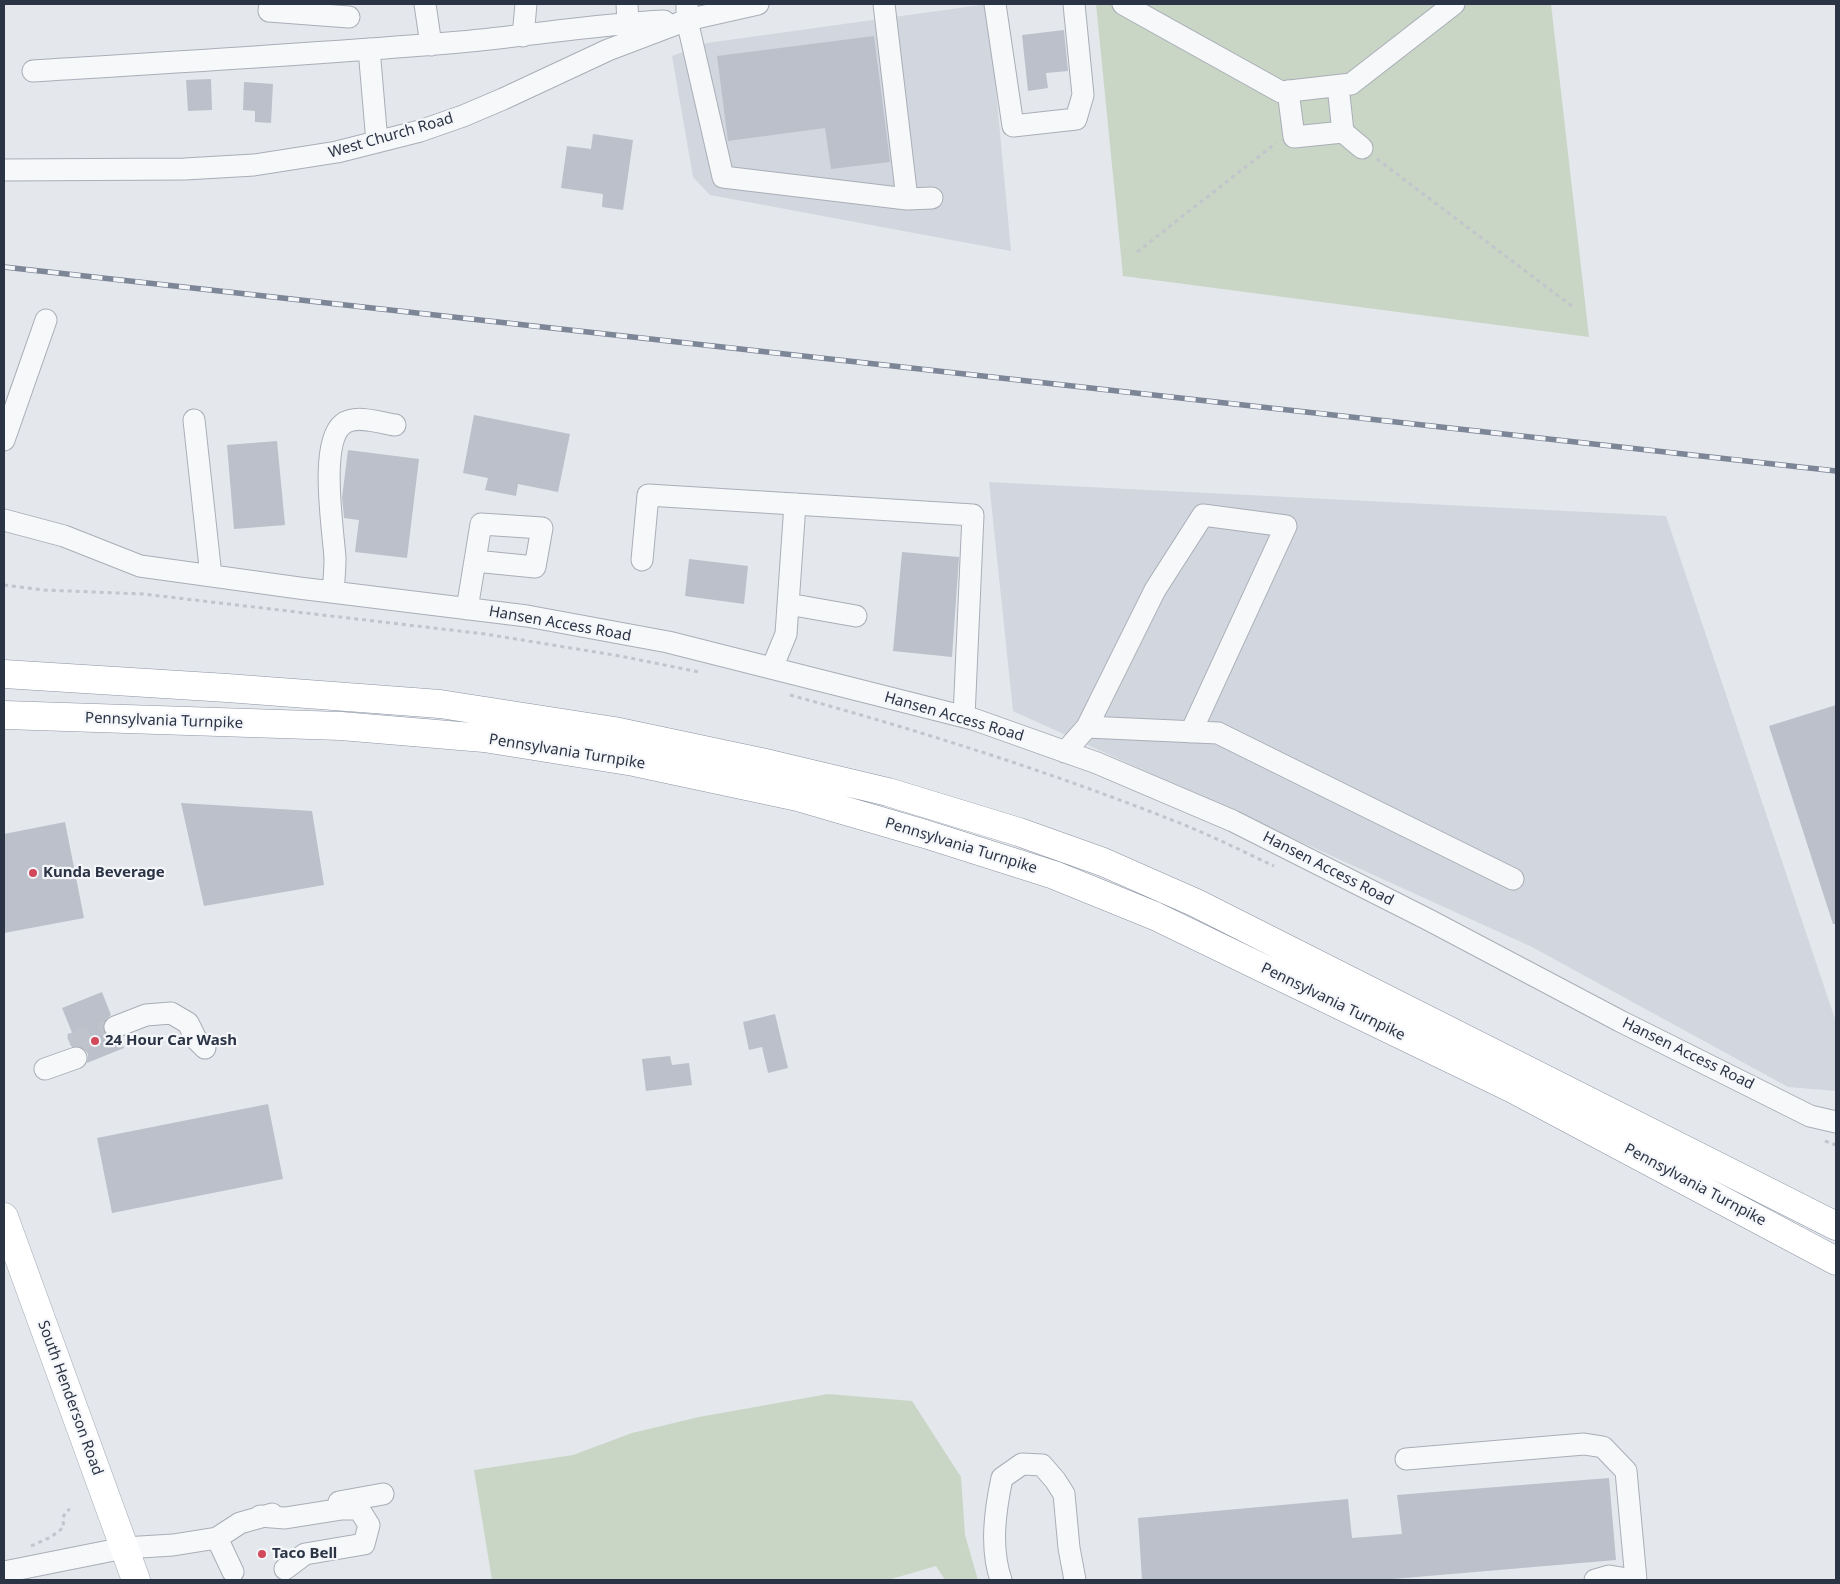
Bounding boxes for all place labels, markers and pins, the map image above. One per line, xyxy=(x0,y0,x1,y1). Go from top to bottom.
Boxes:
place label: Kunda Beverage xyxy=(43,864,165,882)
marker: Kunda Beverage xyxy=(27,867,39,879)
place label: 24 Hour Car Wash xyxy=(105,1032,237,1050)
marker: 24 Hour Car Wash xyxy=(89,1035,101,1047)
place label: Taco Bell xyxy=(272,1545,337,1563)
marker: Taco Bell xyxy=(256,1548,268,1560)

